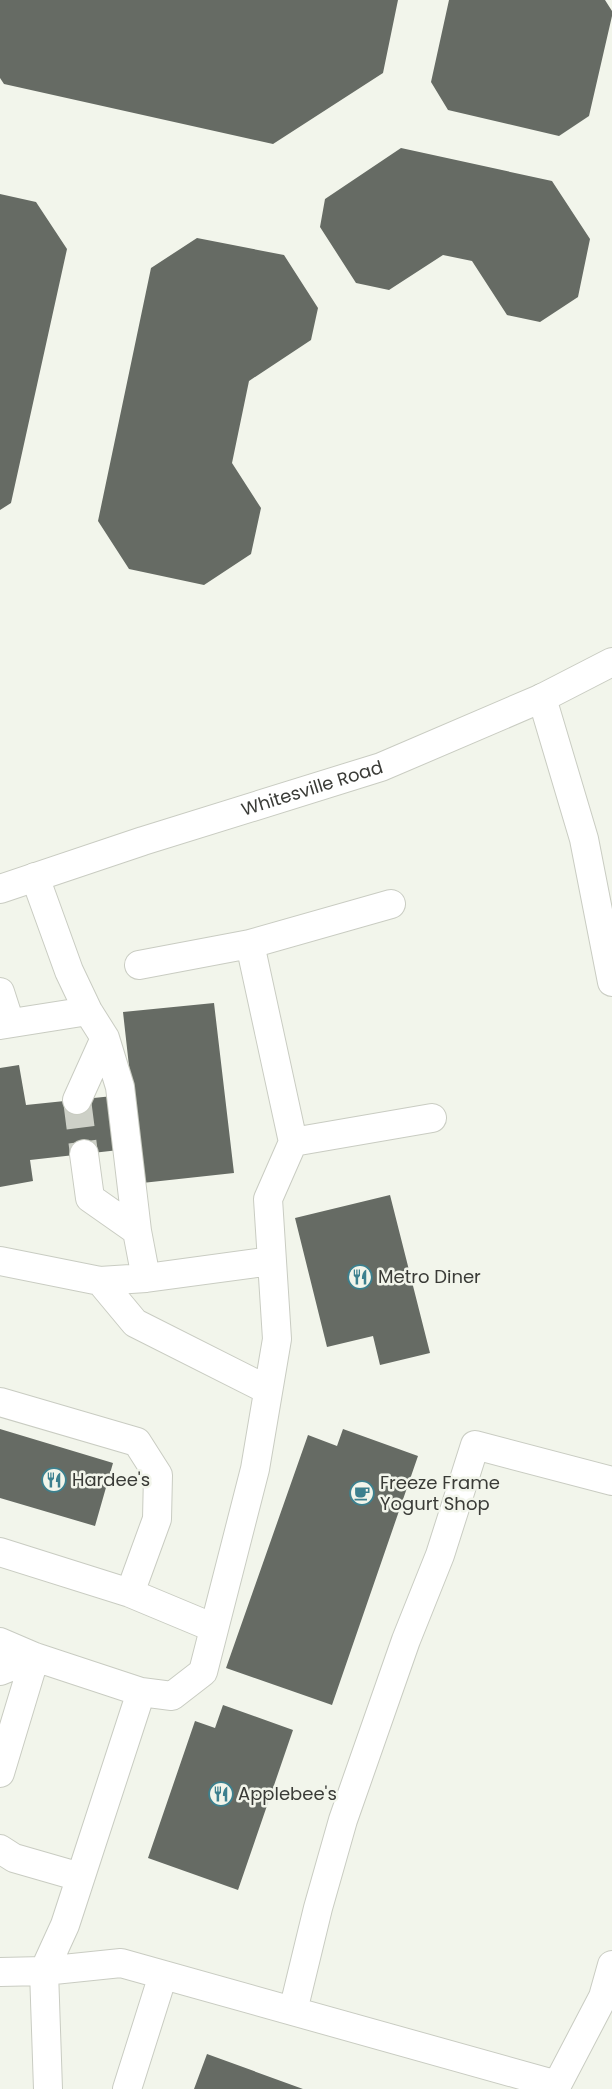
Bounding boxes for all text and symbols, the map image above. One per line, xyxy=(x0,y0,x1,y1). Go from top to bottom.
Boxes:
street label: Whitesville Road xyxy=(238,754,386,822)
restaurant icon: Metro Diner xyxy=(347,1264,373,1290)
place label: Metro Diner xyxy=(378,1264,481,1289)
restaurant icon: Hardee's xyxy=(41,1467,67,1493)
place label: Hardee's xyxy=(72,1467,150,1492)
place label: Freeze Frame Yogurt Shop xyxy=(380,1470,500,1516)
cafe icon: Freeze Frame Yogurt Shop xyxy=(349,1480,375,1506)
restaurant icon: Applebee's xyxy=(208,1781,234,1807)
place label: Applebee's xyxy=(238,1781,337,1806)

